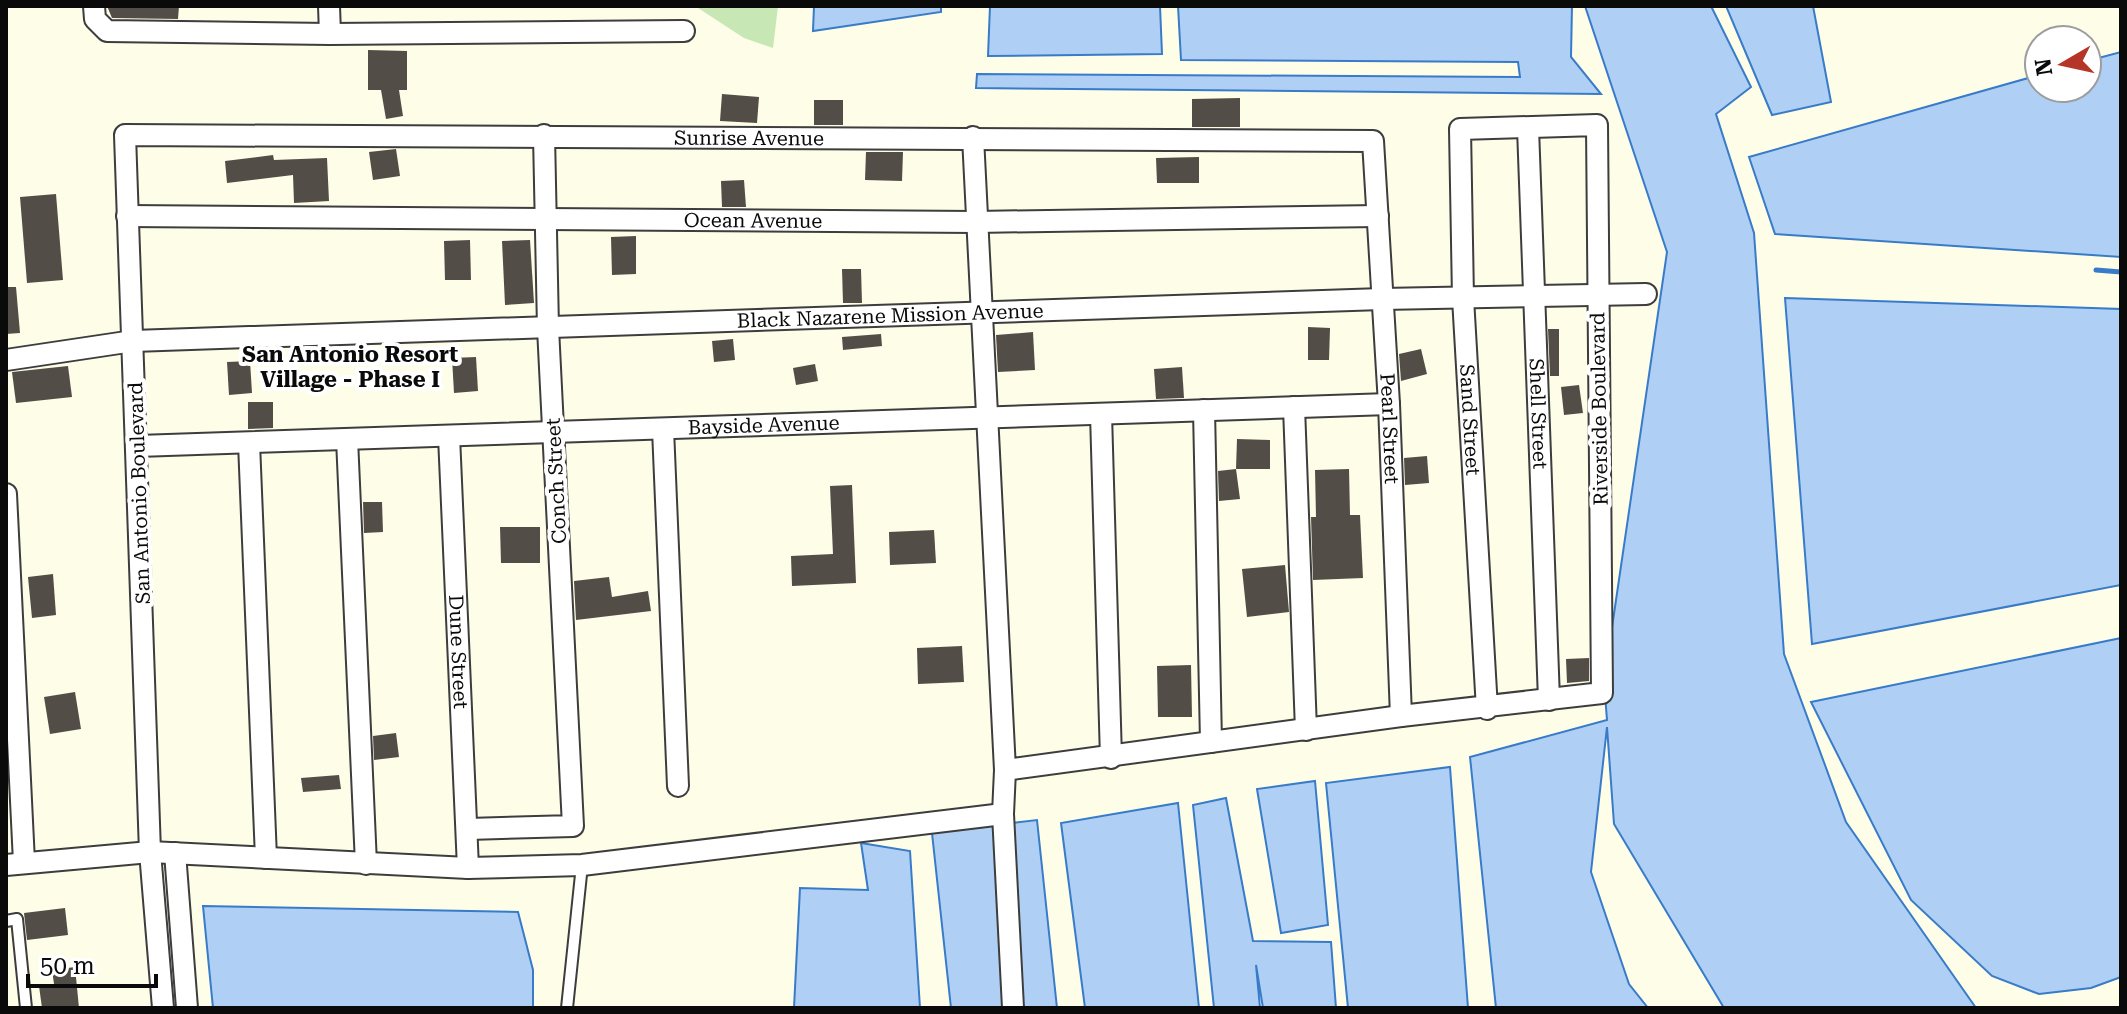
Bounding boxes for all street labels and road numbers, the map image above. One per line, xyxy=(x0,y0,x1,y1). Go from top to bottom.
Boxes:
street label: Sunrise Avenue xyxy=(674,126,824,150)
street label: Ocean Avenue xyxy=(684,208,822,233)
street label: Black Nazarene Mission Avenue xyxy=(736,298,1044,333)
street label: Riverside Boulevard xyxy=(1585,312,1613,506)
street label: Shell Street xyxy=(1524,358,1553,470)
street label: Sand Street xyxy=(1455,363,1485,477)
street label: Pearl Street xyxy=(1375,372,1404,485)
street label: San Antonio Boulevard xyxy=(123,381,155,605)
street label: Bayside Avenue xyxy=(687,410,840,440)
street label: Conch Street xyxy=(541,417,571,545)
street label: Dune Street xyxy=(444,594,473,710)

